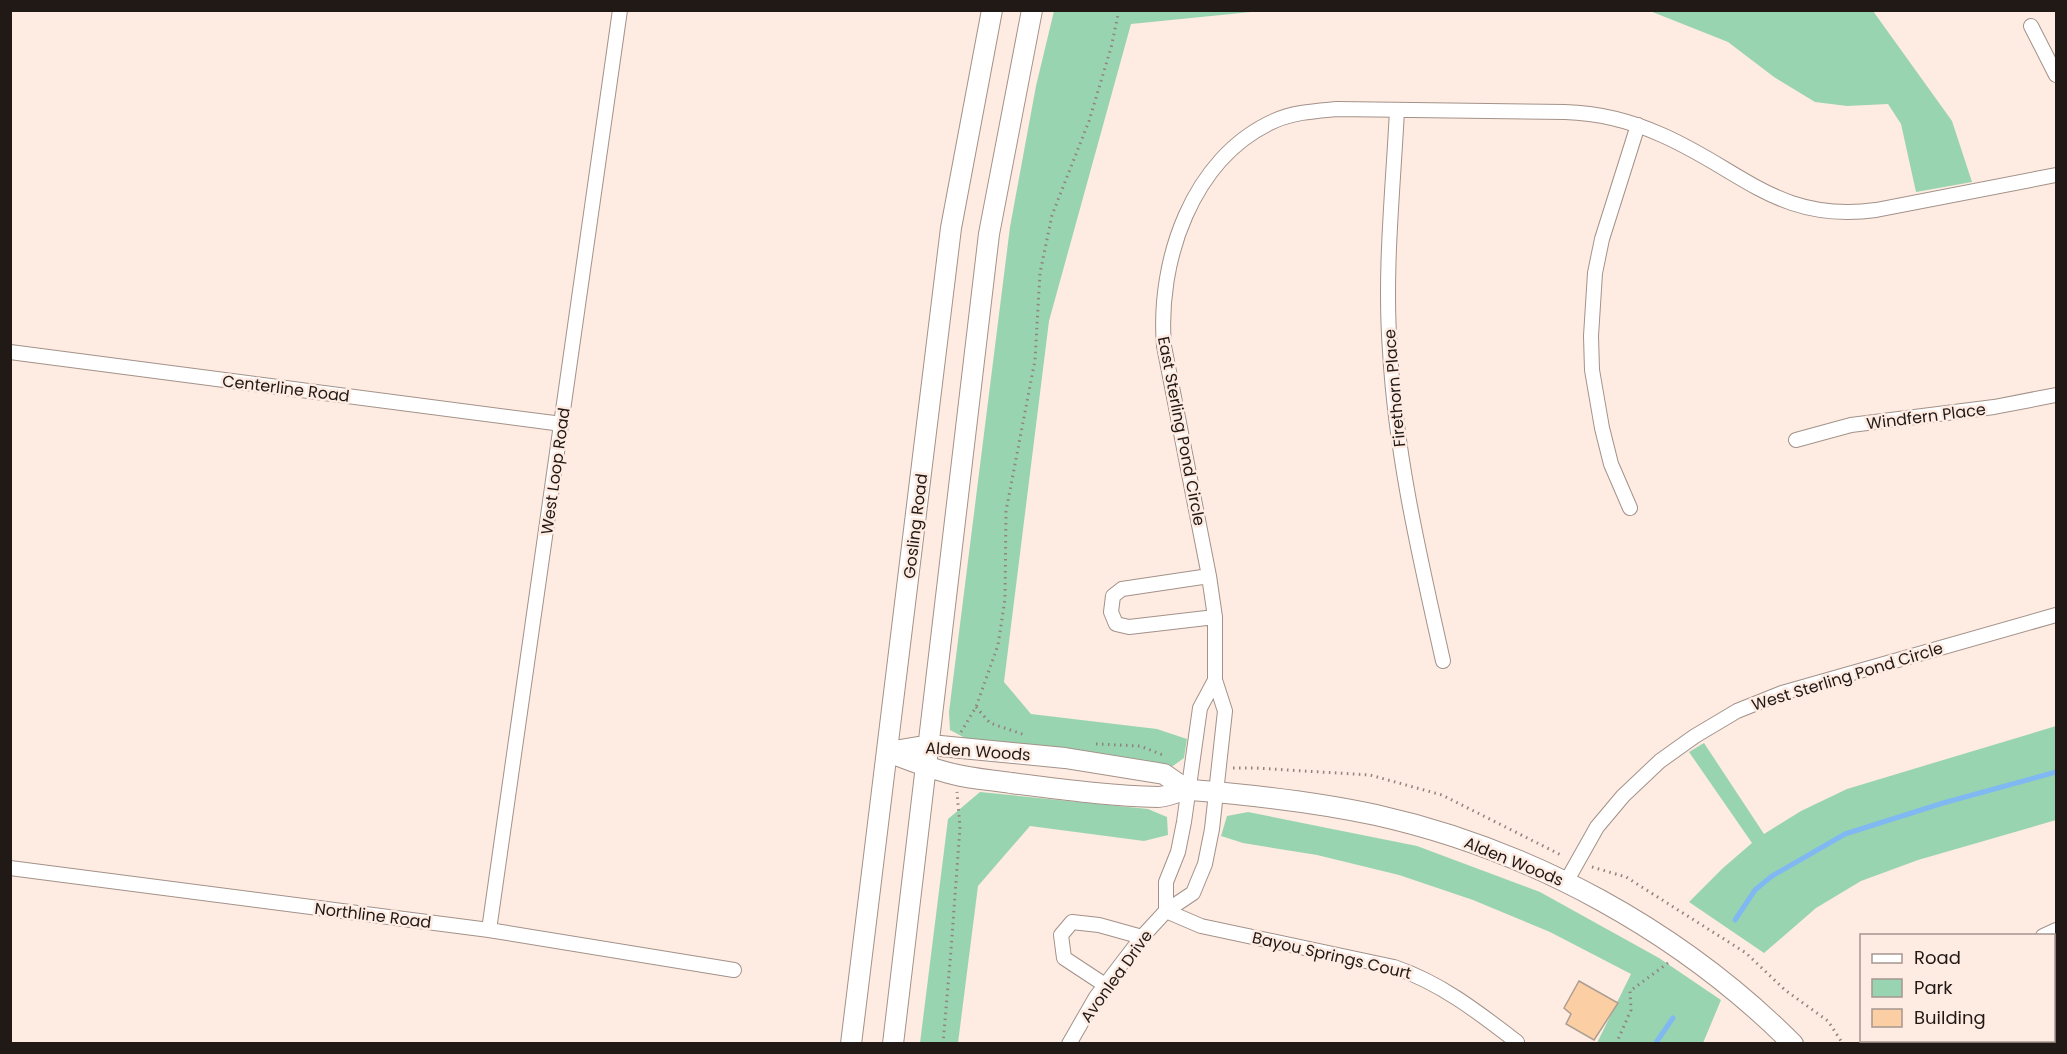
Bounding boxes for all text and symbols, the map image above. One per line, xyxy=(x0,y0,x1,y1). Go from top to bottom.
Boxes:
street label: Firethorn Place xyxy=(1378,328,1411,448)
street label: East Sterling Pond Circle xyxy=(1152,334,1211,528)
street label: Centerline Road xyxy=(221,369,351,408)
street label: Windfern Place xyxy=(1865,398,1987,435)
street label: West Loop Road xyxy=(535,406,576,536)
street label: Gosling Road xyxy=(898,472,933,580)
street label: West Sterling Pond Circle xyxy=(1749,636,1946,717)
street label: Alden Woods xyxy=(925,736,1031,767)
street label: Alden Woods xyxy=(1461,831,1567,892)
street label: Northline Road xyxy=(313,897,433,934)
street label: Avonlea Drive xyxy=(1075,925,1158,1027)
street label: Bayou Springs Court xyxy=(1250,926,1414,985)
legend xyxy=(1860,934,2055,1042)
text: Road xyxy=(1914,945,1961,970)
text: Park xyxy=(1914,975,1953,1000)
text: Building xyxy=(1914,1005,1986,1030)

